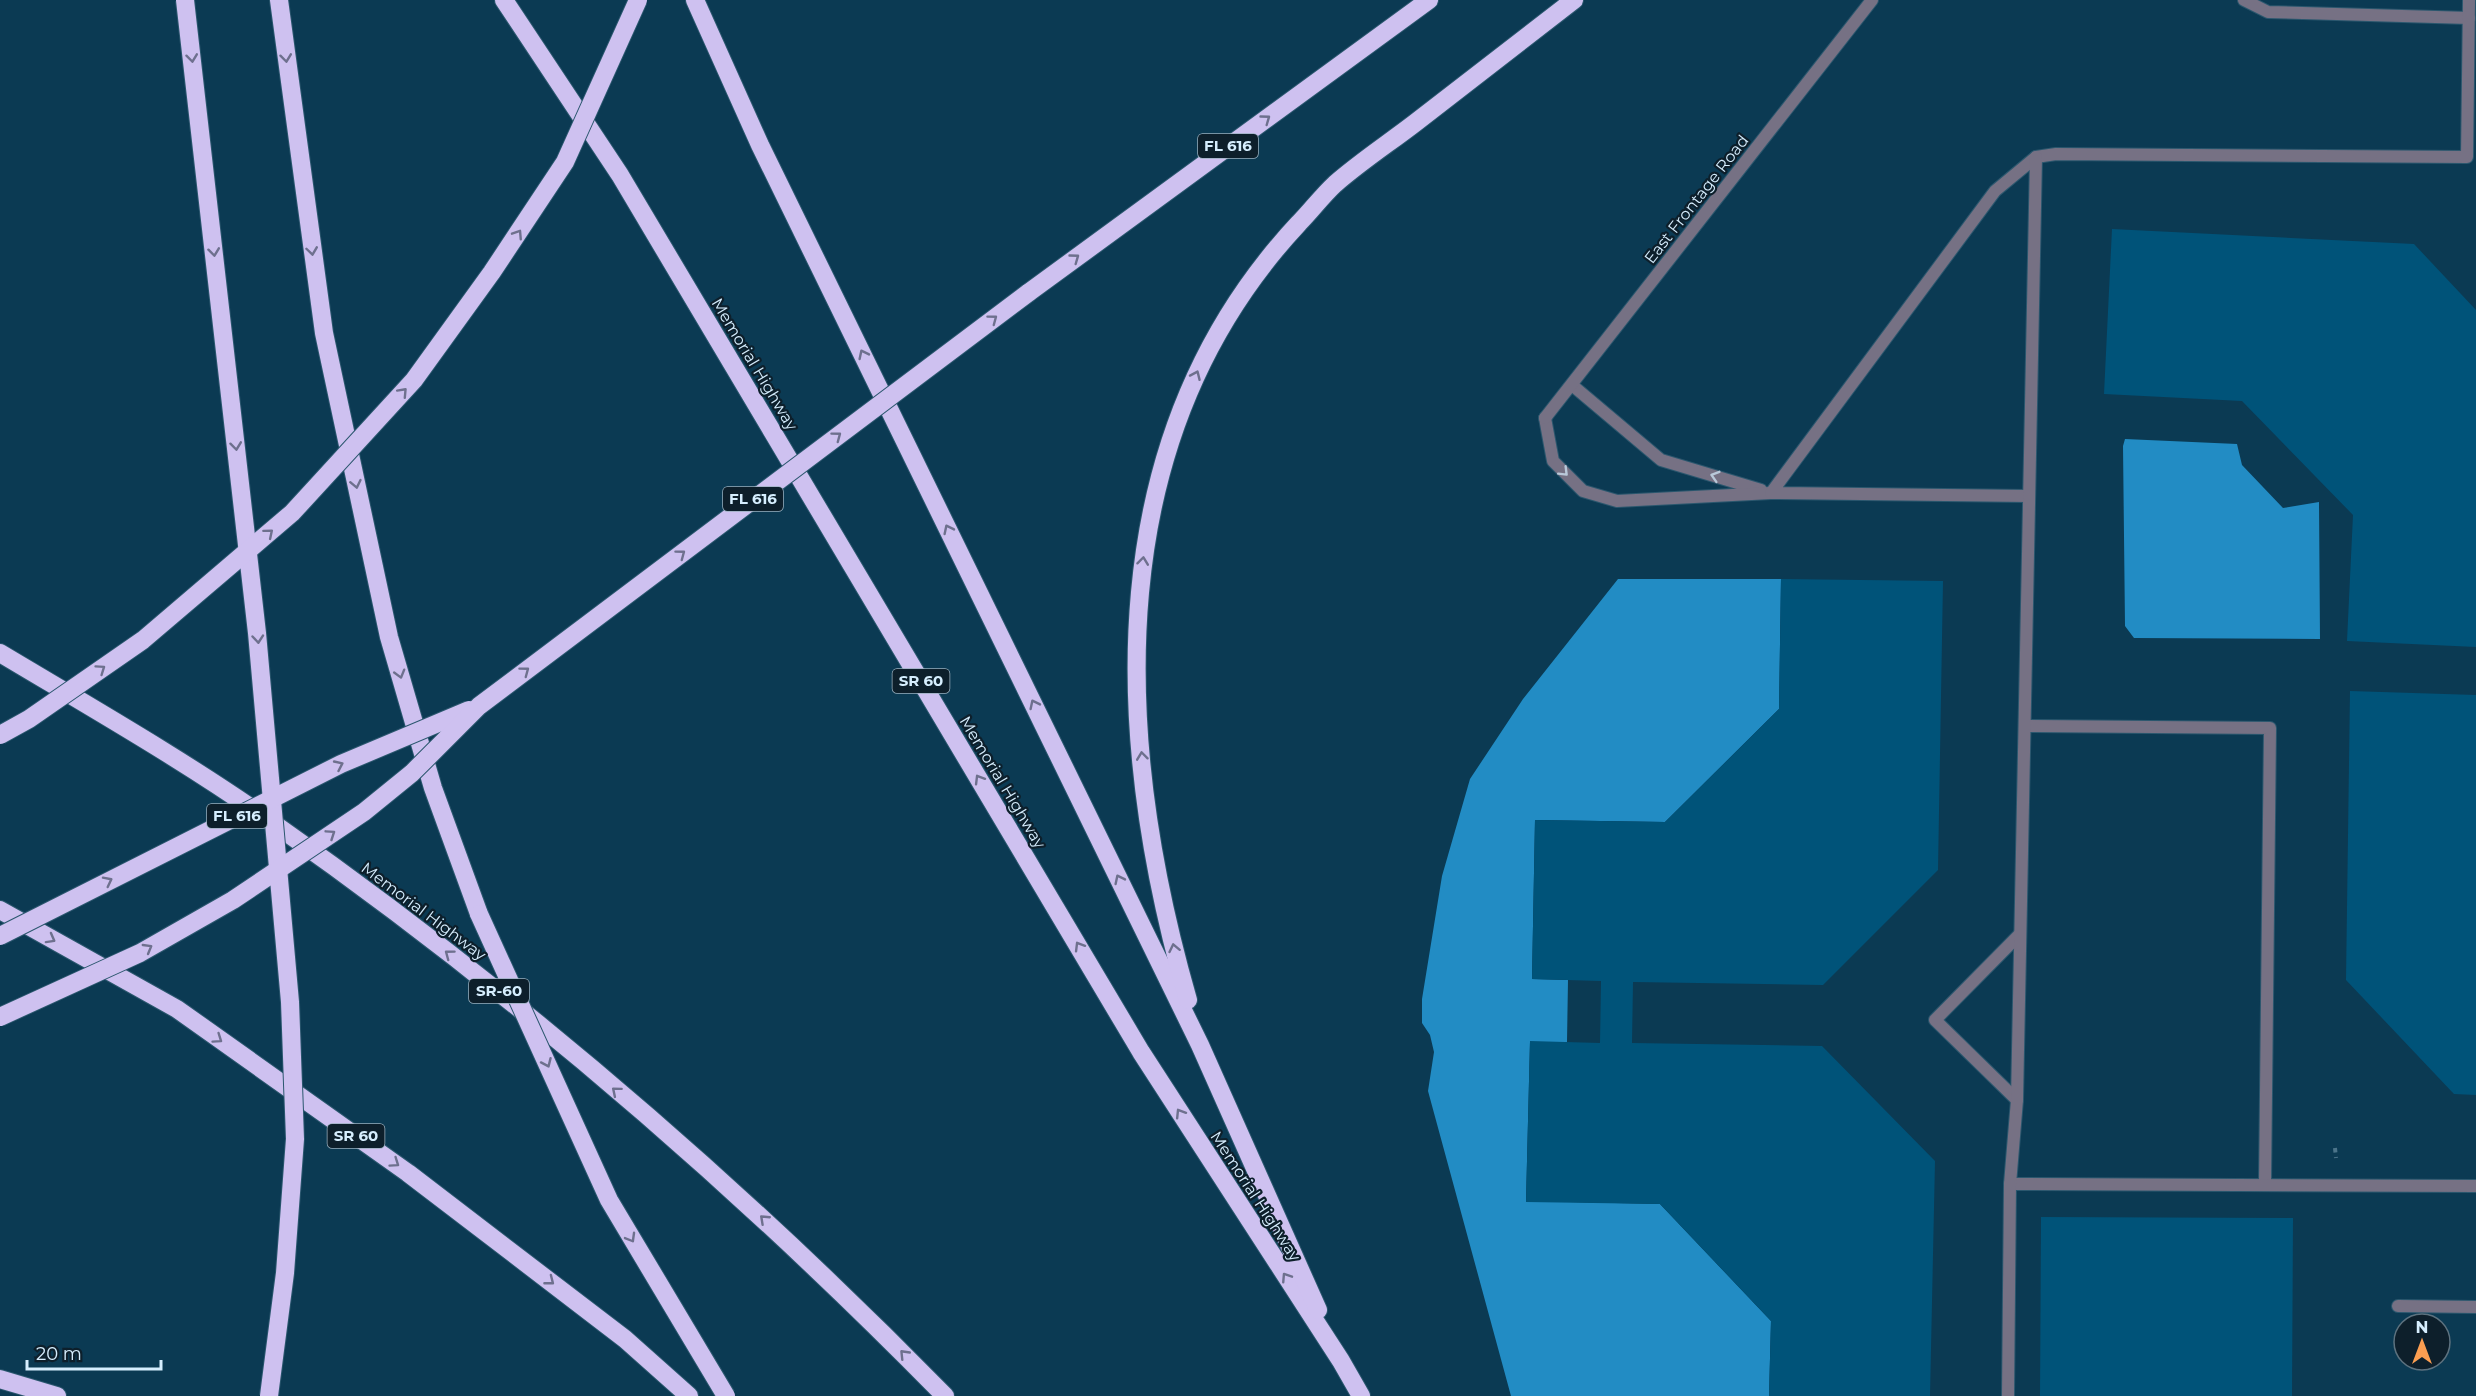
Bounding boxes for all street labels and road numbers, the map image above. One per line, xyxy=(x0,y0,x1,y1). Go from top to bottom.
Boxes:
street label: East Frontage Road xyxy=(1640,131,1752,267)
road number: FL 616 xyxy=(1198,134,1258,158)
street label: Memorial Highway xyxy=(708,295,802,434)
road number: FL 616 xyxy=(723,487,783,511)
road number: SR 60 xyxy=(892,669,950,693)
street label: Memorial Highway xyxy=(956,713,1050,852)
road number: FL 616 xyxy=(207,804,267,828)
street label: Memorial Highway xyxy=(358,858,490,965)
road number: SR-60 xyxy=(469,979,529,1003)
road number: SR 60 xyxy=(328,1124,385,1148)
street label: Memorial Highway xyxy=(1207,1128,1305,1265)

